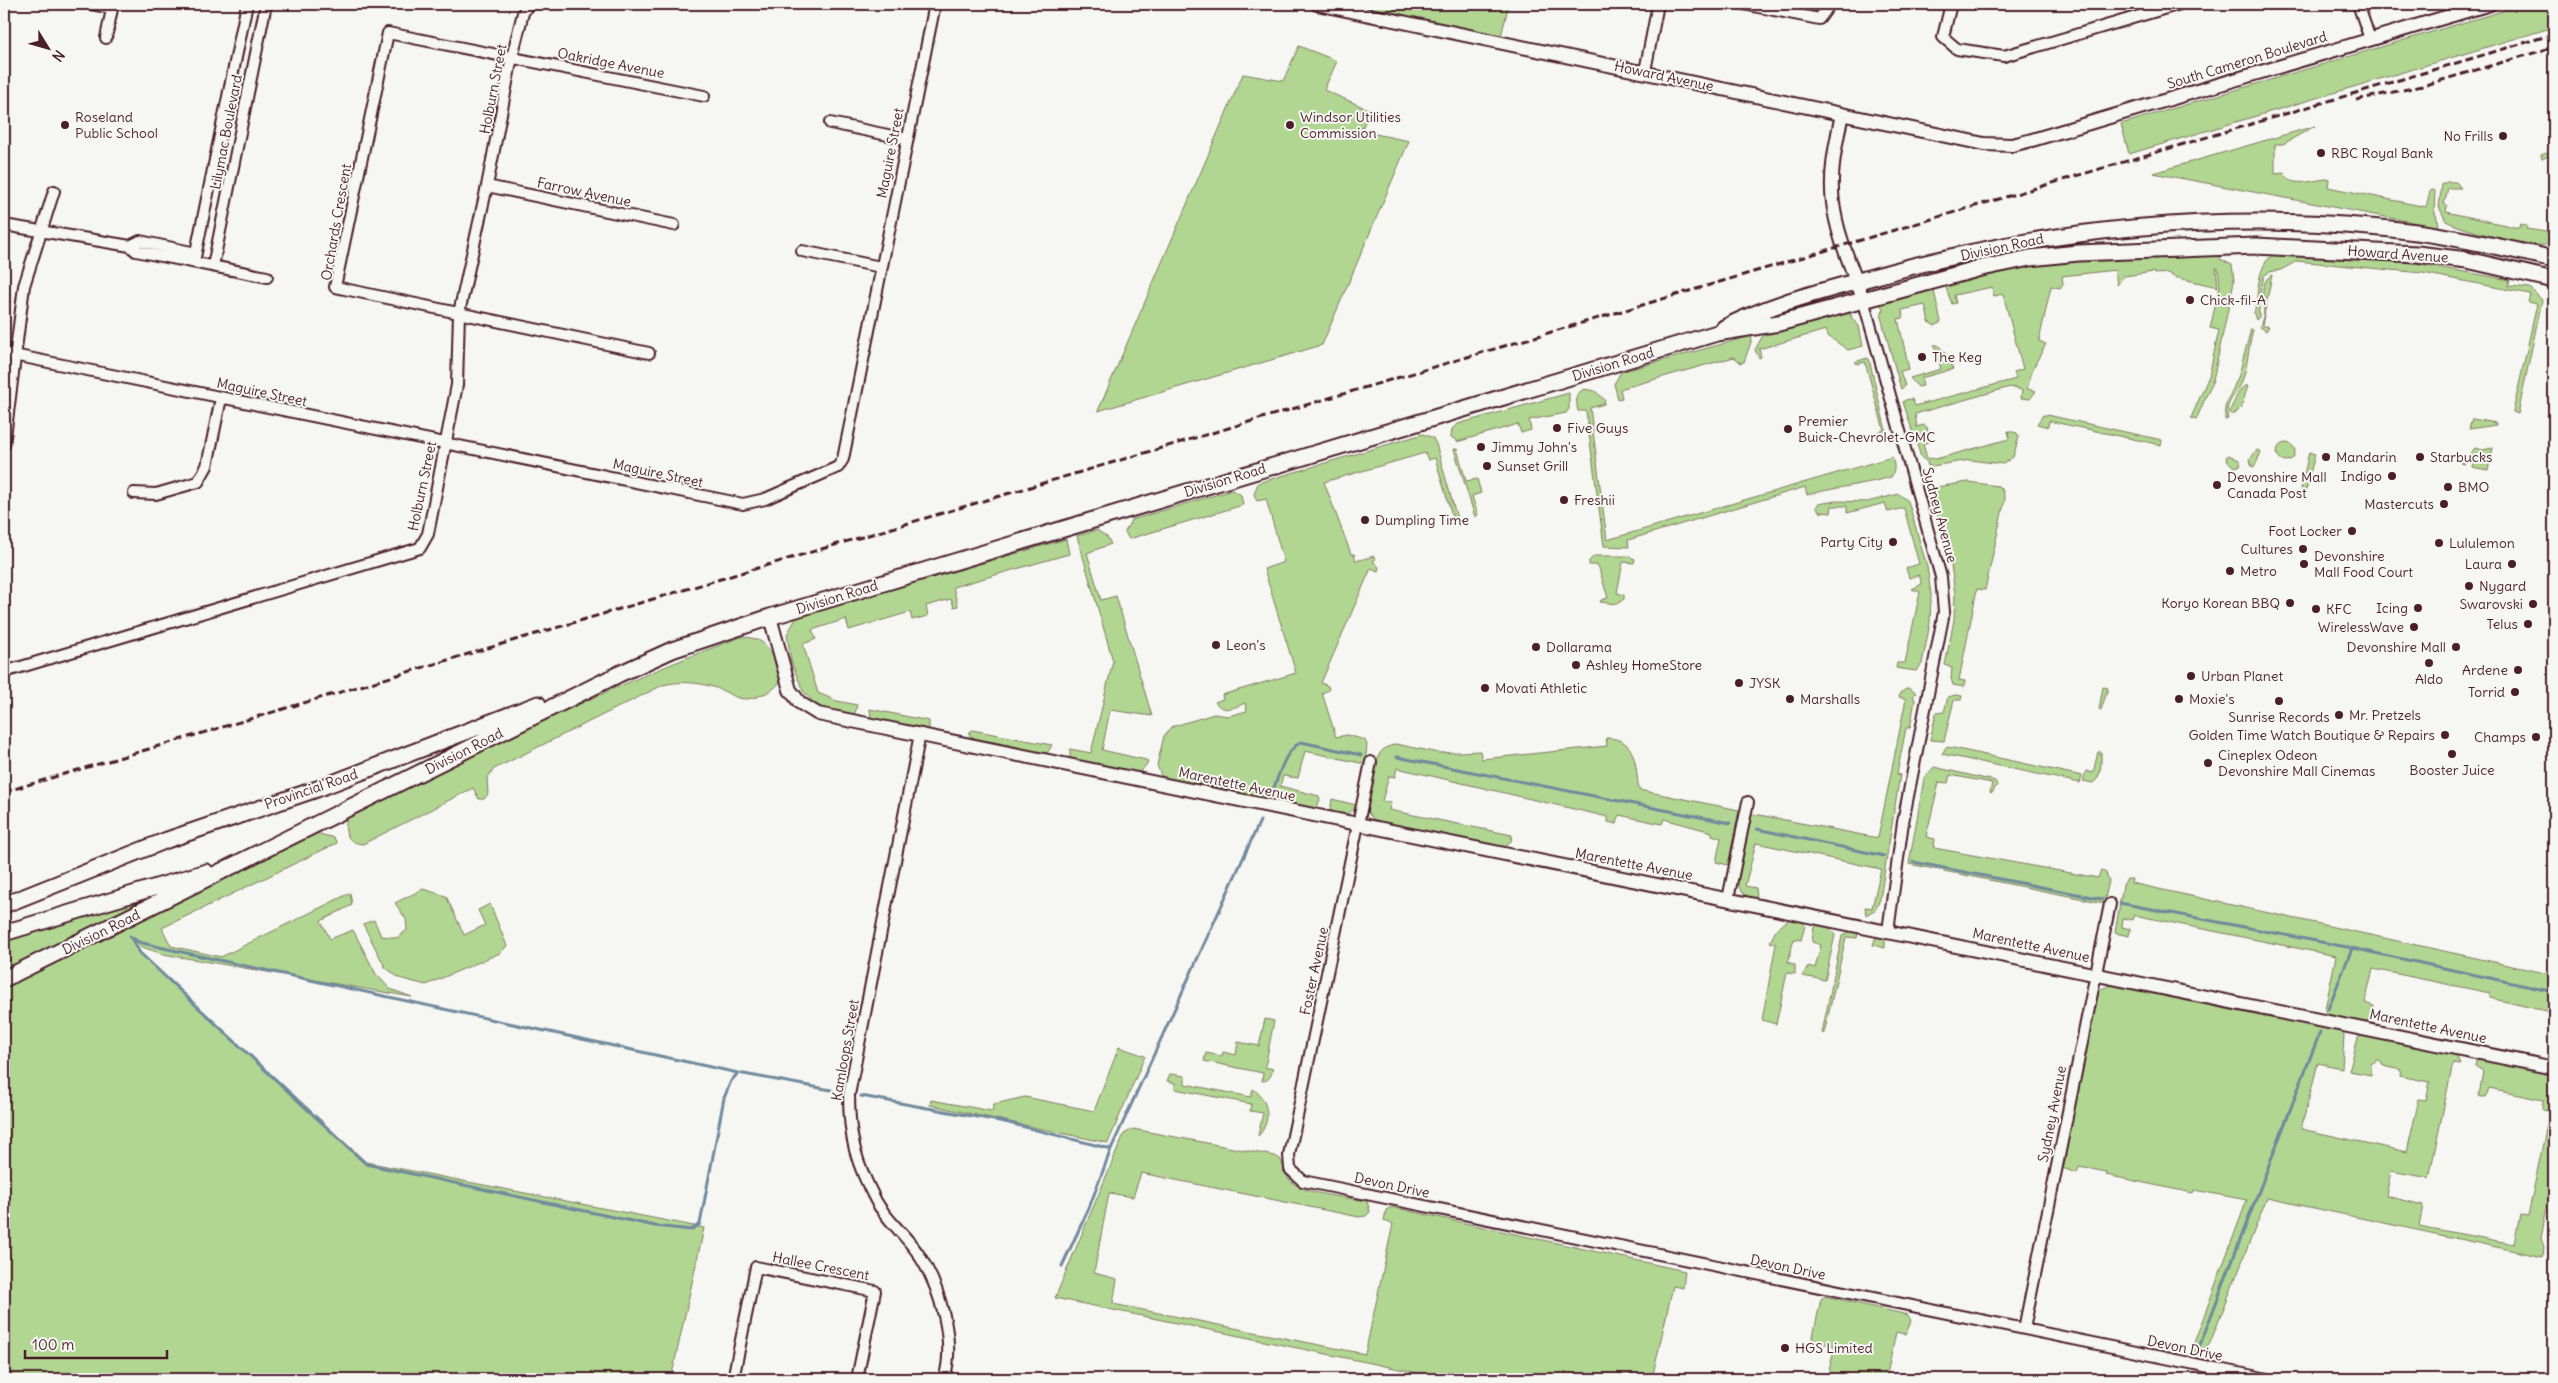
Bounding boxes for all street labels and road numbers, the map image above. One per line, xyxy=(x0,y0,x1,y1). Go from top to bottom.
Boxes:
street label: South Cameron Boulevard xyxy=(2165,27,2329,93)
street label: Holburn Street xyxy=(475,42,511,136)
street label: Oakridge Avenue xyxy=(556,44,666,82)
street label: Howard Avenue xyxy=(1613,57,1715,95)
street label: Lilymac Boulevard xyxy=(206,73,246,191)
street label: Maguire Street xyxy=(872,106,908,200)
street label: Orchards Crescent xyxy=(317,162,355,282)
street label: Farrow Avenue xyxy=(535,173,633,211)
street label: Division Road xyxy=(1959,229,2045,265)
street label: Howard Avenue xyxy=(2347,242,2449,266)
street label: Division Road xyxy=(1570,343,1656,385)
street label: Maguire Street xyxy=(215,374,309,410)
street label: Holburn Street xyxy=(404,439,440,533)
street label: Maguire Street xyxy=(611,455,705,491)
street label: Division Road xyxy=(1182,459,1268,501)
street label: Sydney Avenue xyxy=(1919,465,1961,565)
street label: Division Road xyxy=(794,576,880,618)
street label: Division Road xyxy=(422,724,506,778)
street label: Marentette Avenue xyxy=(1177,763,1297,805)
street label: Provincial Road xyxy=(262,765,360,813)
street label: Marentette Avenue xyxy=(1574,844,1694,884)
street label: Division Road xyxy=(59,905,143,959)
street label: Marentette Avenue xyxy=(1971,924,2091,966)
street label: Foster Avenue xyxy=(1296,925,1332,1017)
street label: Kamloops Street xyxy=(827,998,863,1102)
street label: Marentette Avenue xyxy=(2368,1005,2488,1047)
street label: Sydney Avenue xyxy=(2034,1064,2070,1164)
street label: Devon Drive xyxy=(1353,1168,1431,1202)
street label: Hallee Crescent xyxy=(771,1248,871,1284)
street label: Devon Drive xyxy=(1749,1250,1827,1284)
street label: Devon Drive xyxy=(2146,1331,2224,1365)

